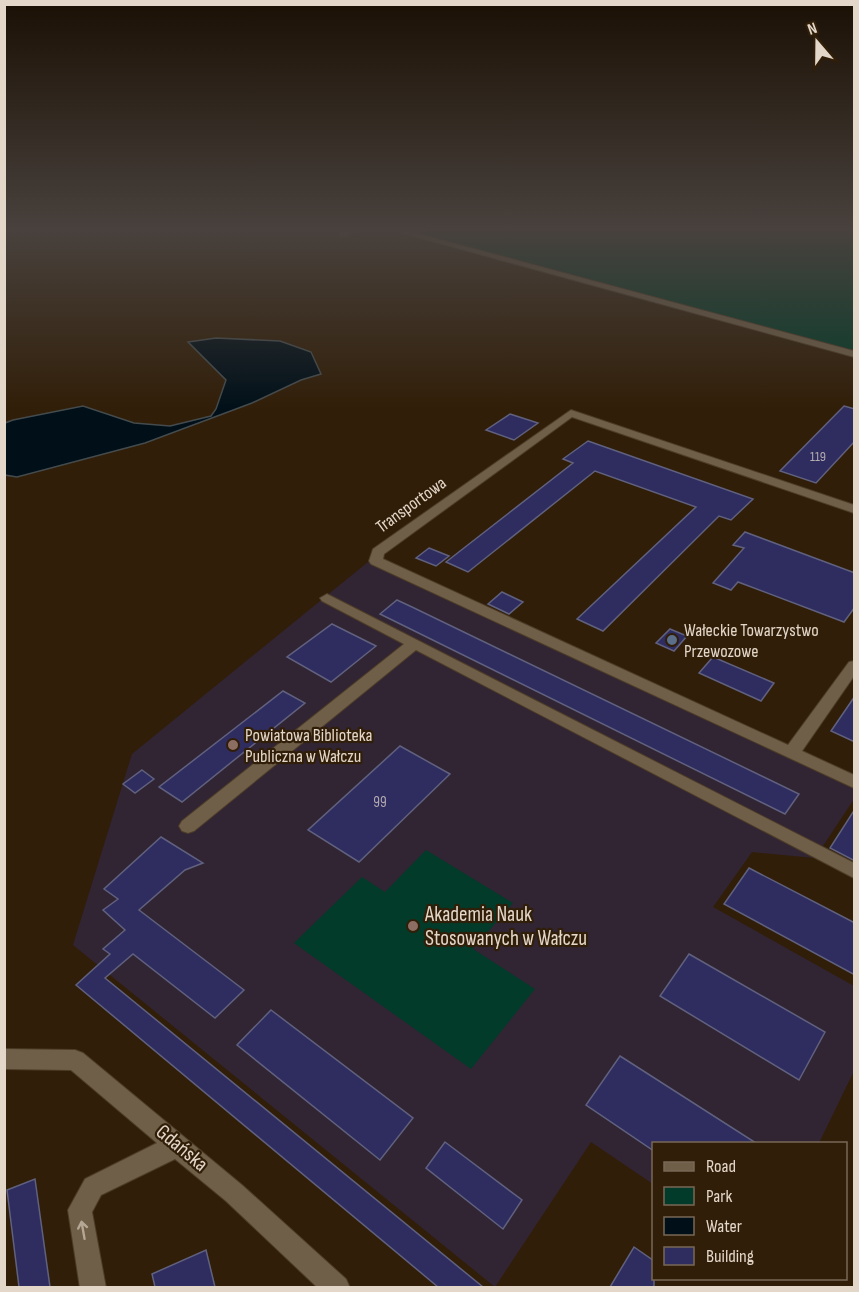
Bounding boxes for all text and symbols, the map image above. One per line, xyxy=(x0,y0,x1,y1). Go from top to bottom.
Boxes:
north arrow xyxy=(787,12,847,72)
text: N xyxy=(805,19,820,40)
house number: 119 xyxy=(810,448,826,465)
street label: Transportowa xyxy=(372,472,450,538)
place label: Wałeckie Towarzystwo Przewozowe xyxy=(684,620,819,662)
marker: Wałeckie Towarzystwo Przewozowe xyxy=(665,633,679,647)
place label: Powiatowa Biblioteka Publiczna w Wałczu xyxy=(245,725,373,767)
marker: Powiatowa Biblioteka Publiczna w Wałczu xyxy=(226,738,240,752)
house number: 99 xyxy=(373,793,387,812)
place label: Akademia Nauk Stosowanych w Wałczu xyxy=(424,902,587,951)
marker: Akademia Nauk Stosowanych w Wałczu xyxy=(406,919,420,933)
street label: Gdańska xyxy=(151,1119,213,1177)
legend xyxy=(652,1142,847,1280)
text: Road xyxy=(706,1156,736,1177)
text: Park xyxy=(706,1186,732,1207)
text: Water xyxy=(706,1216,742,1237)
one-way arrow xyxy=(77,1221,88,1240)
text: Building xyxy=(706,1246,754,1267)

